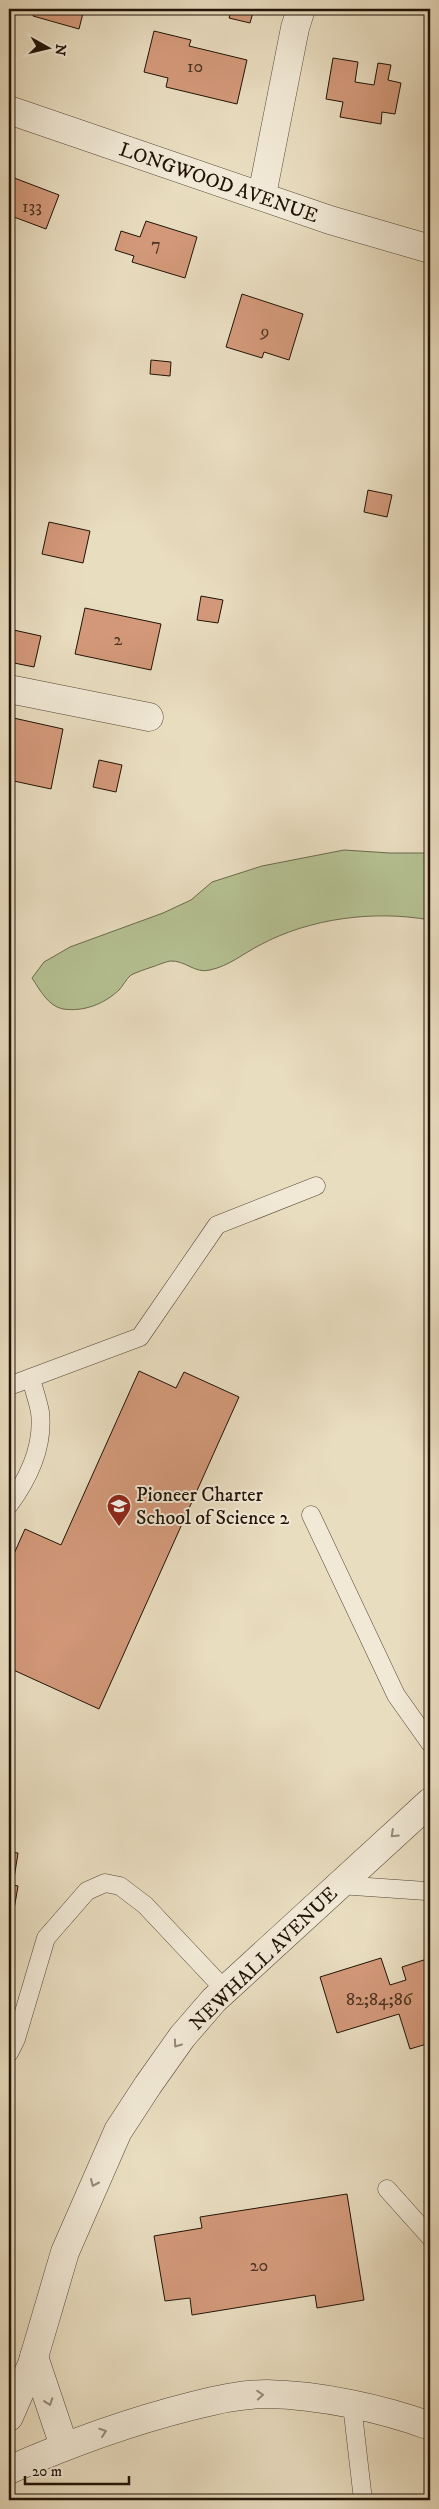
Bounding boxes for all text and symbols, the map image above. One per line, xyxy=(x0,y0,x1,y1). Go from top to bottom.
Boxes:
north arrow xyxy=(22,22,72,72)
text: N xyxy=(50,43,70,57)
house number: 10 xyxy=(187,56,203,78)
street label: LONGWOOD AVENUE xyxy=(116,138,321,229)
house number: 133 xyxy=(22,196,42,218)
house number: 7 xyxy=(151,234,161,256)
house number: 9 xyxy=(260,321,269,343)
house number: 2 xyxy=(114,629,123,651)
place label: Pioneer Charter School of Science 2 xyxy=(136,1483,290,1531)
school or university icon: Pioneer Charter School of Science 2 xyxy=(106,1493,132,1527)
one-way arrow xyxy=(391,1828,400,1837)
street label: NEWHALL AVENUE xyxy=(185,1882,343,2036)
house number: 82;84;86 xyxy=(346,1989,413,2011)
one-way arrow xyxy=(174,2038,183,2048)
one-way arrow xyxy=(90,2178,100,2187)
house number: 20 xyxy=(250,2255,268,2277)
one-way arrow xyxy=(256,2389,264,2400)
one-way arrow xyxy=(43,2397,53,2405)
one-way arrow xyxy=(98,2428,106,2438)
scale bar xyxy=(25,2454,129,2486)
text: 20 m xyxy=(32,2462,62,2481)

